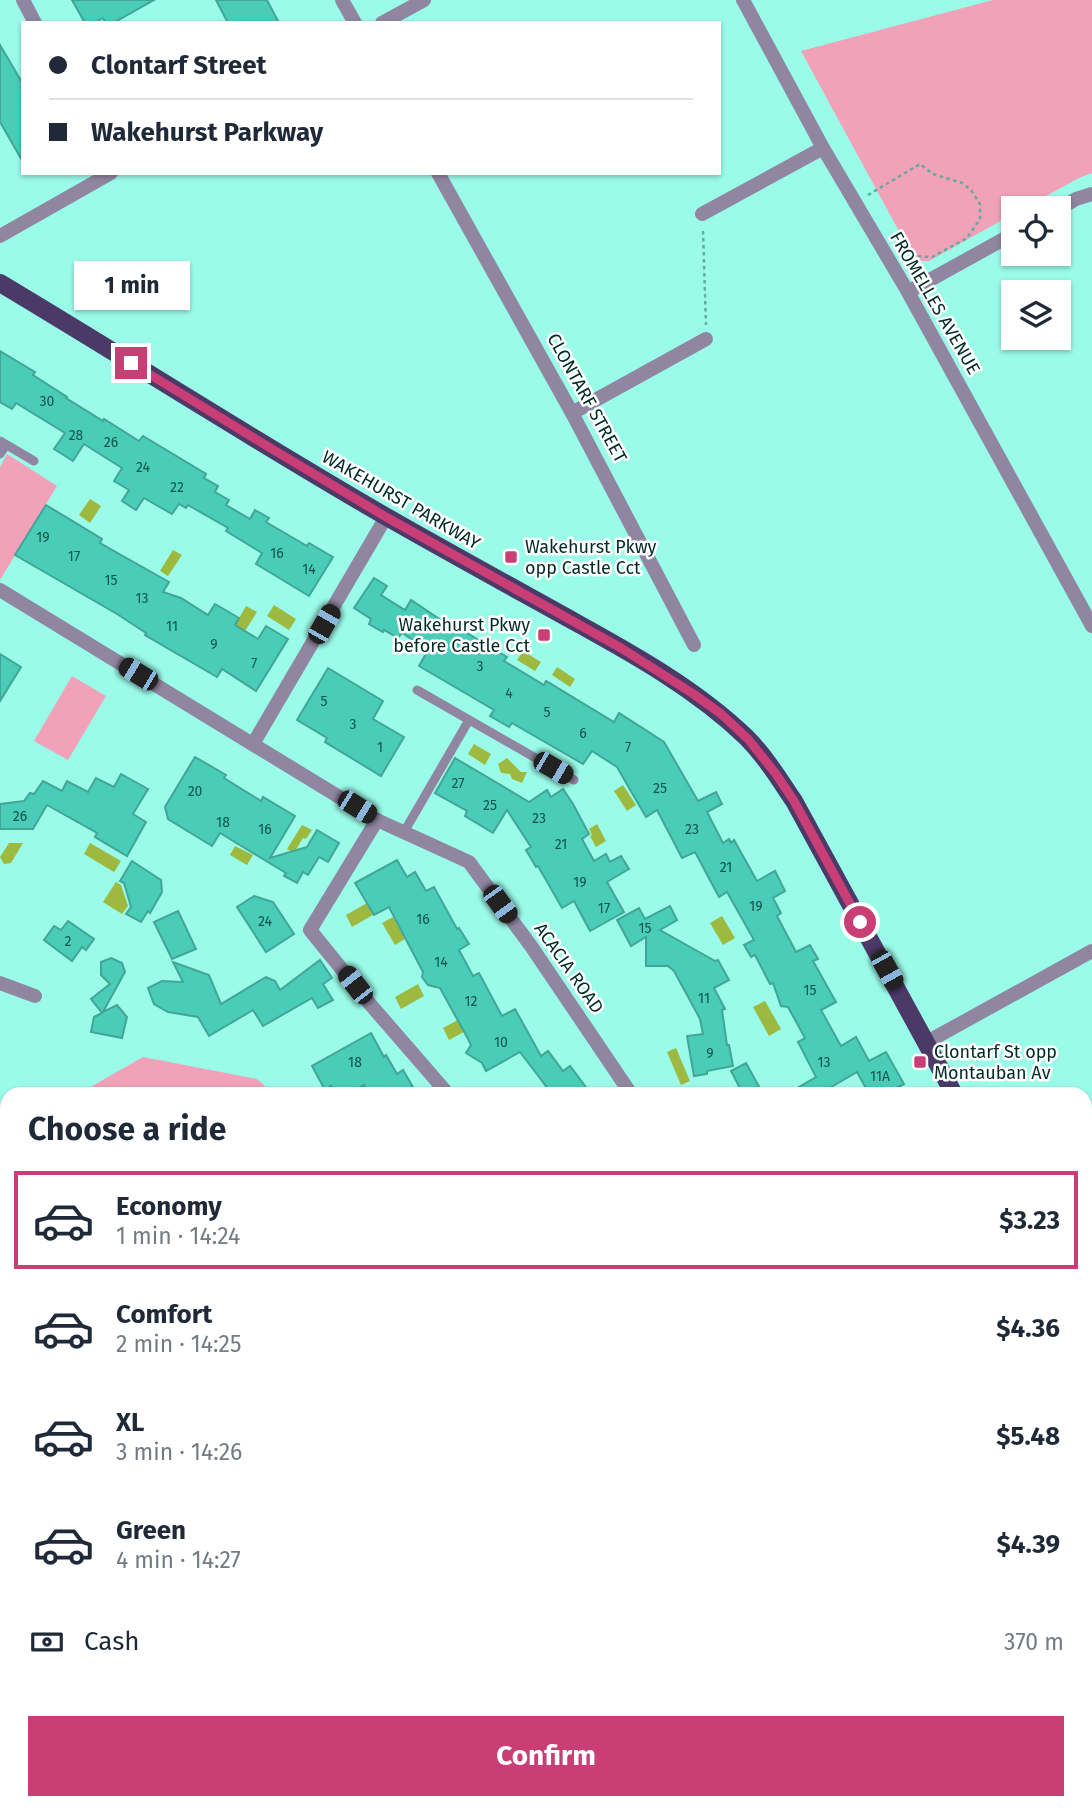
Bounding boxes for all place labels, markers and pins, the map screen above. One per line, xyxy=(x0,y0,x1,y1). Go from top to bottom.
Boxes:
place label: Wakehurst Pkwy opp Castle Cct xyxy=(525,536,657,579)
marker: Wakehurst Pkwy opp Castle Cct xyxy=(503,549,519,565)
place label: Wakehurst Pkwy before Castle Cct xyxy=(393,614,530,657)
marker: Wakehurst Pkwy before Castle Cct xyxy=(536,627,552,643)
place label: Clontarf St opp Montauban Av xyxy=(934,1041,1057,1084)
marker: Clontarf St opp Montauban Av xyxy=(912,1054,928,1070)

